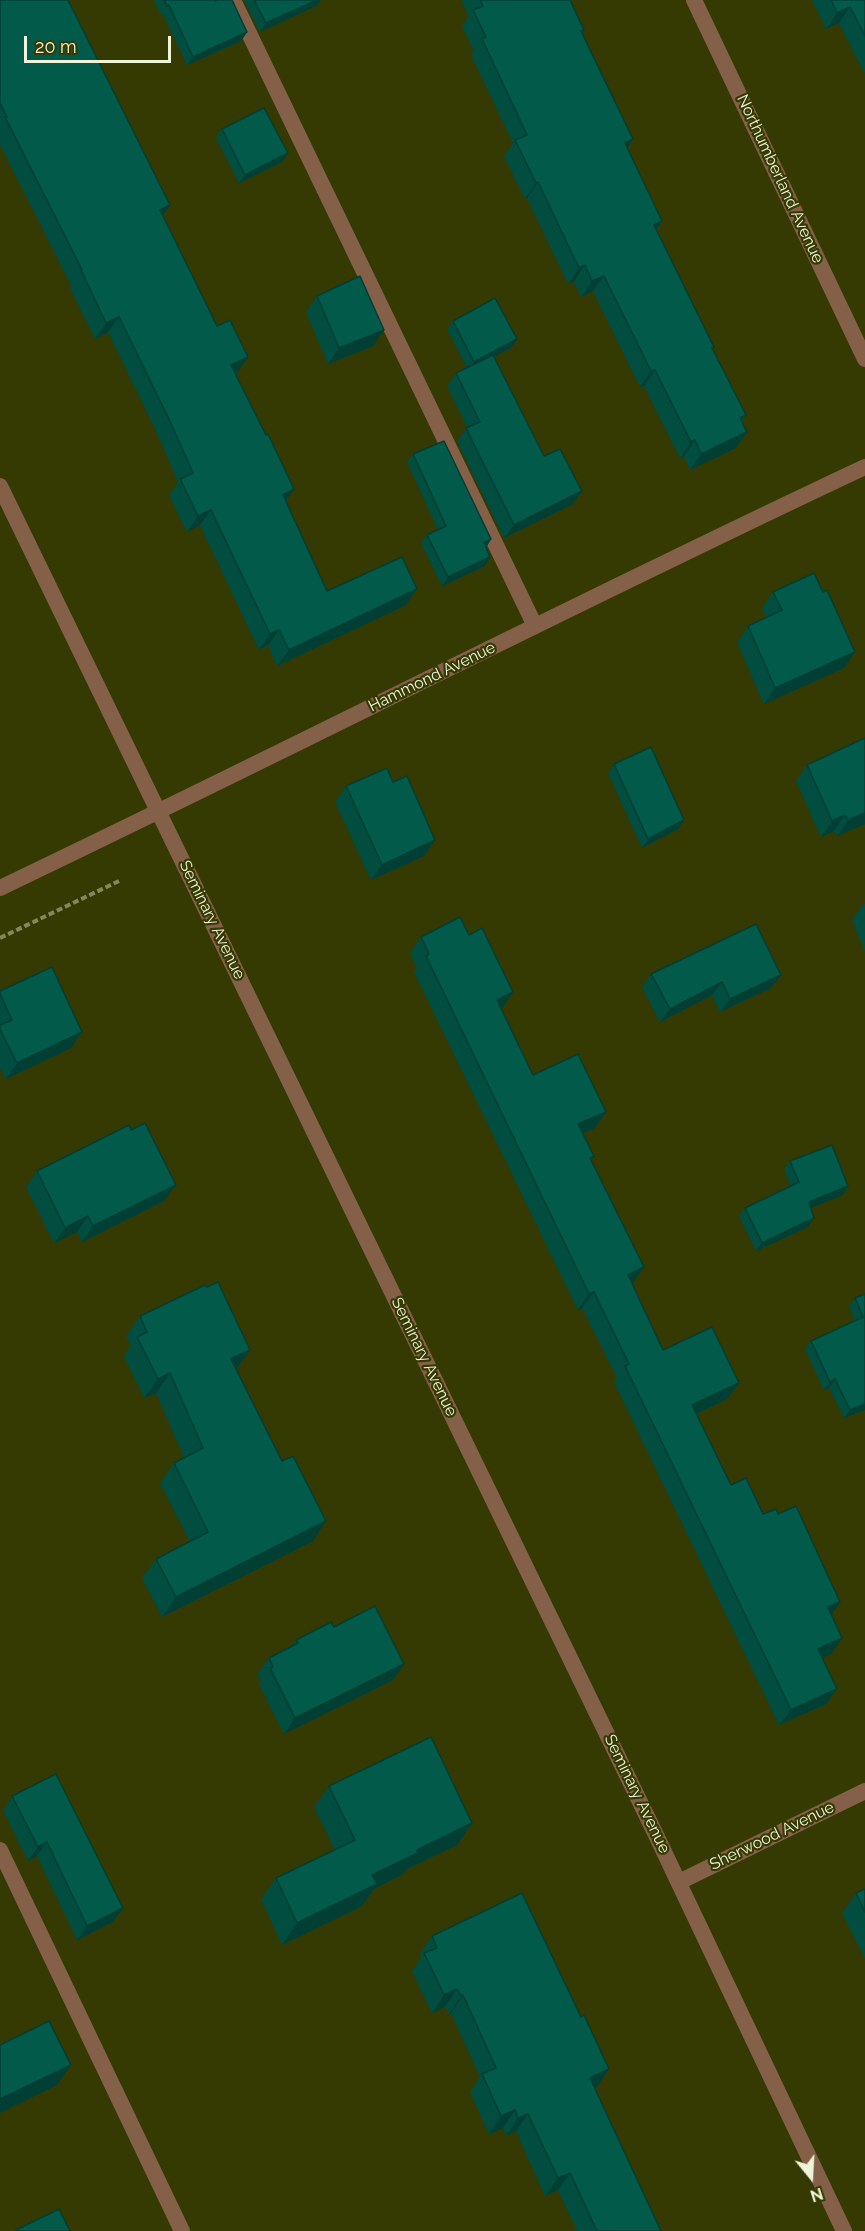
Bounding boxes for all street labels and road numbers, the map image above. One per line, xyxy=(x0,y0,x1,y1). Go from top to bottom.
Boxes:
street label: Northumberland Avenue xyxy=(732,92,828,266)
street label: Hammond Avenue xyxy=(365,638,499,716)
street label: Seminary Avenue xyxy=(175,857,249,983)
street label: Seminary Avenue xyxy=(387,1294,461,1420)
street label: Seminary Avenue xyxy=(600,1731,674,1857)
street label: Sherwood Avenue xyxy=(707,1798,837,1874)

